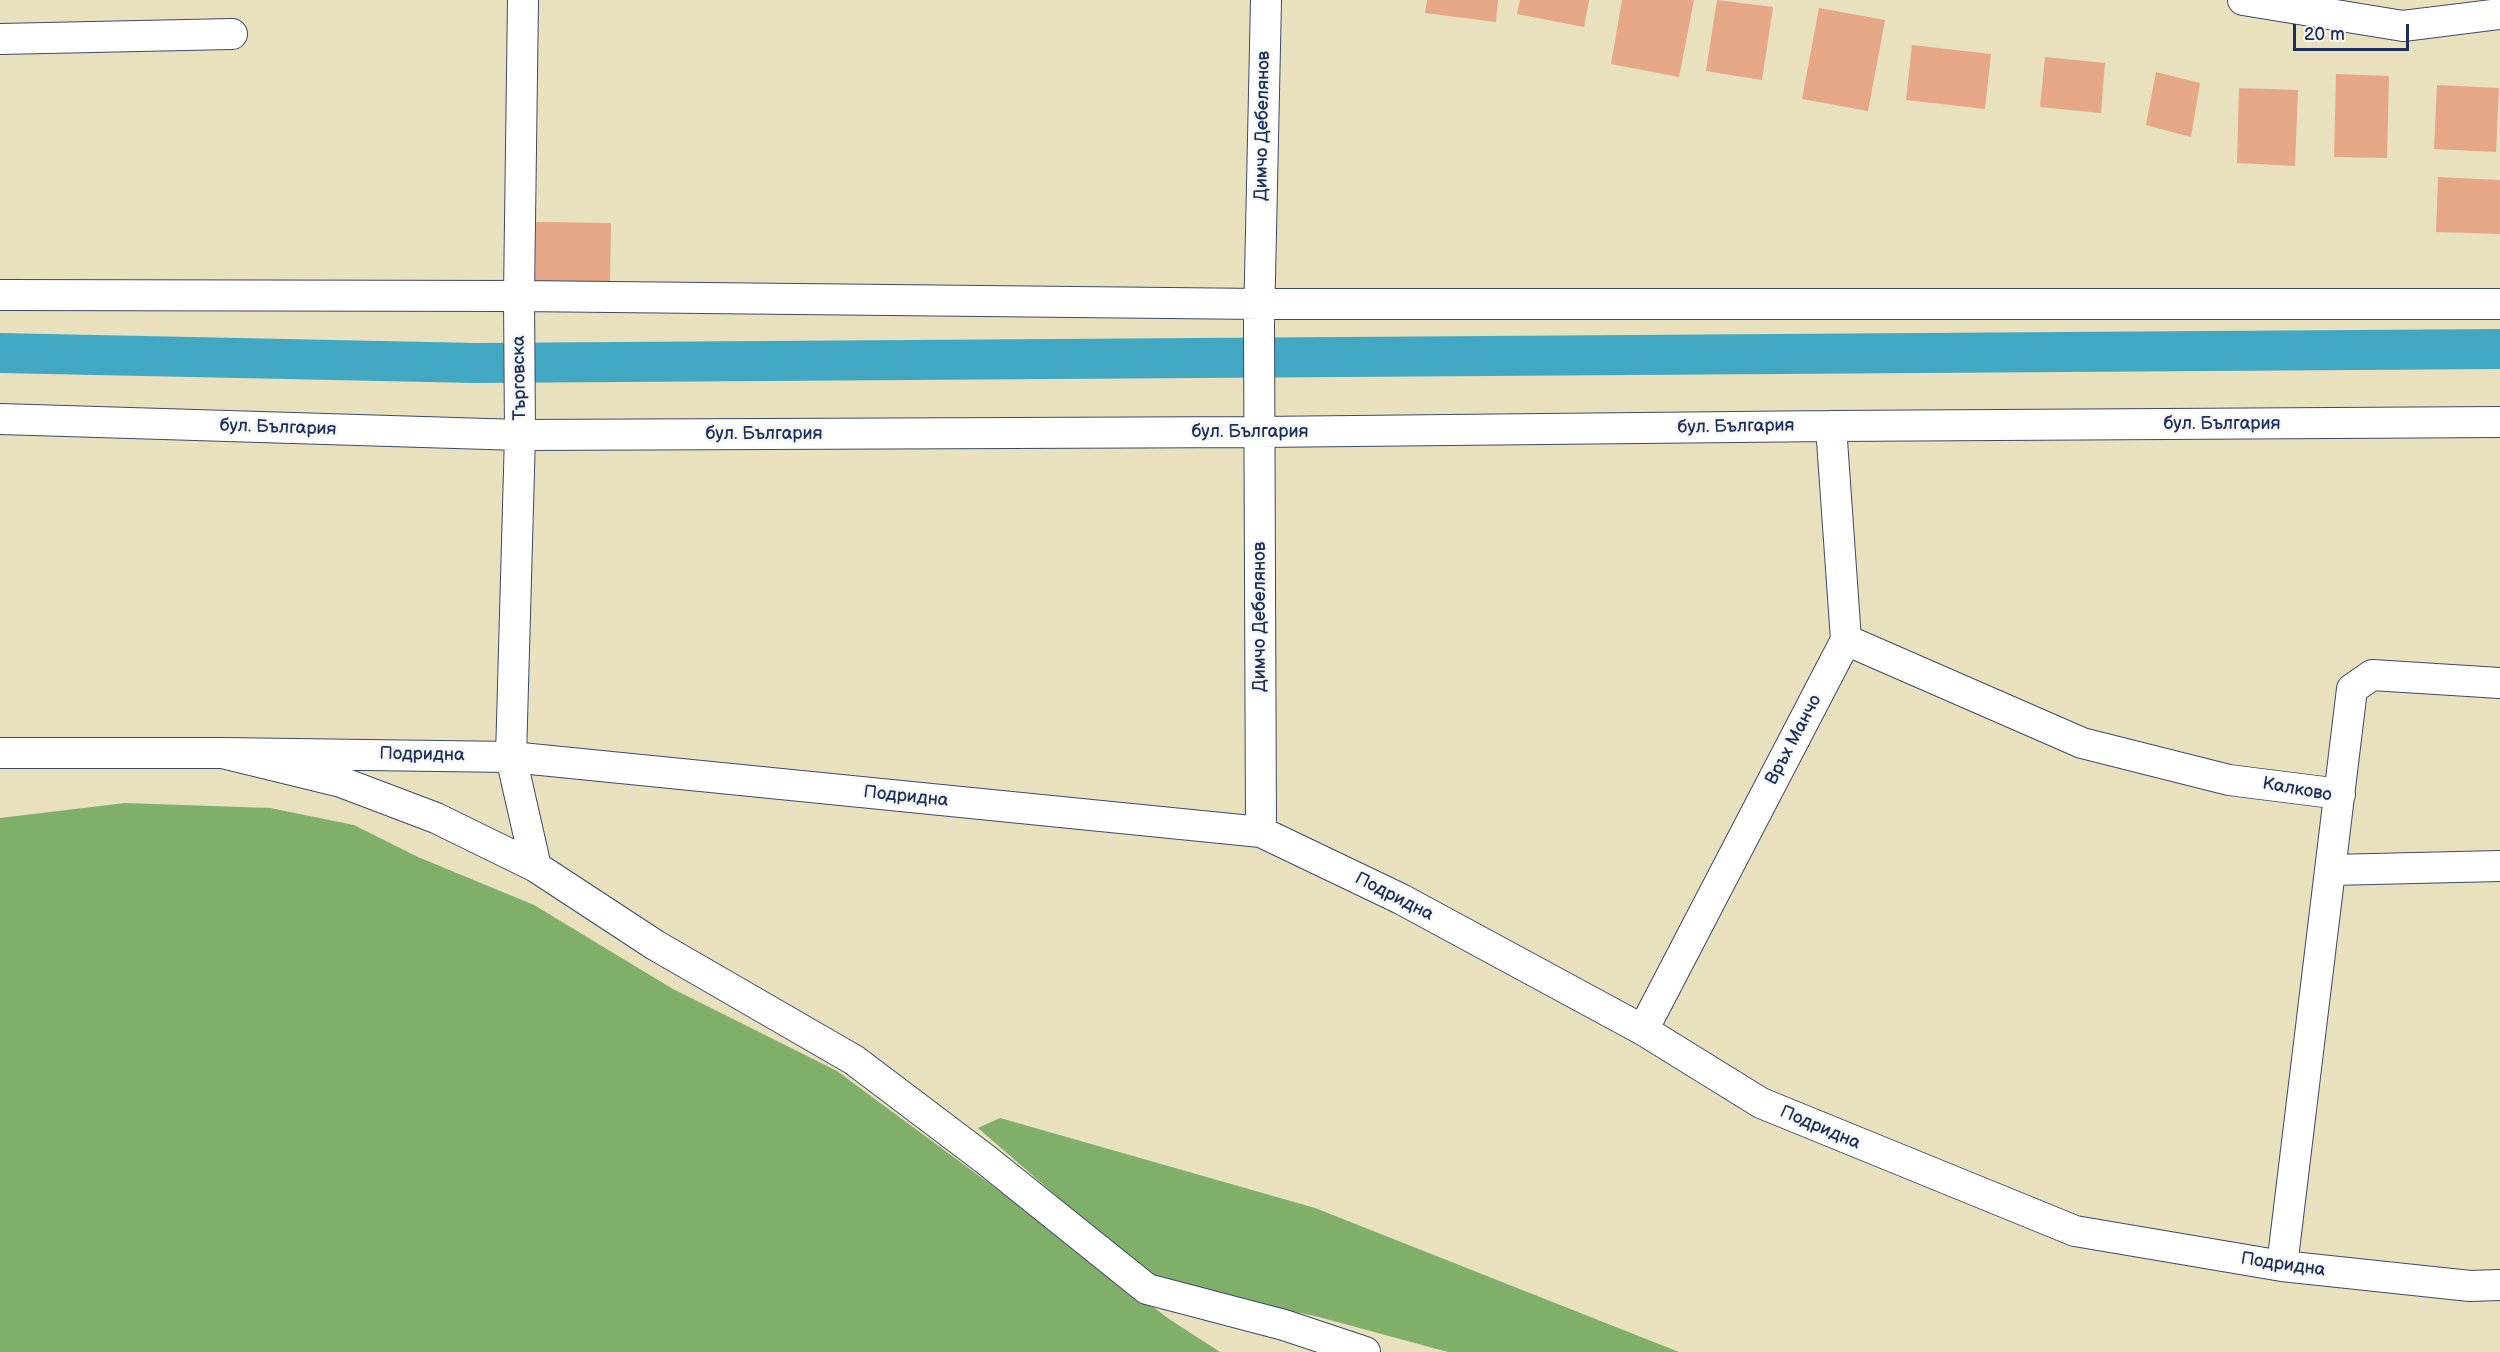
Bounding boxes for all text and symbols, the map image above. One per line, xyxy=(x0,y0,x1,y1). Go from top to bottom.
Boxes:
scale bar xyxy=(2296,12,2412,50)
text: 20 m xyxy=(2304,24,2345,45)
street label: Димчо Дебелянов xyxy=(1251,51,1275,201)
street label: Търговска xyxy=(508,335,532,421)
street label: бул. България xyxy=(2164,413,2280,435)
street label: бул. България xyxy=(219,415,337,441)
street label: бул. България xyxy=(1677,415,1795,439)
street label: бул. България xyxy=(1192,421,1308,443)
street label: бул. България xyxy=(706,423,822,445)
street label: Димчо Дебелянов xyxy=(1249,542,1271,692)
street label: Връх Манчо xyxy=(1761,691,1827,789)
street label: Подридна xyxy=(379,743,465,767)
street label: Калково xyxy=(2261,773,2333,807)
street label: Подридна xyxy=(862,782,950,812)
street label: Подридна xyxy=(1351,868,1437,926)
street label: Подридна xyxy=(1777,1101,1863,1155)
street label: Подридна xyxy=(2239,1248,2327,1282)

